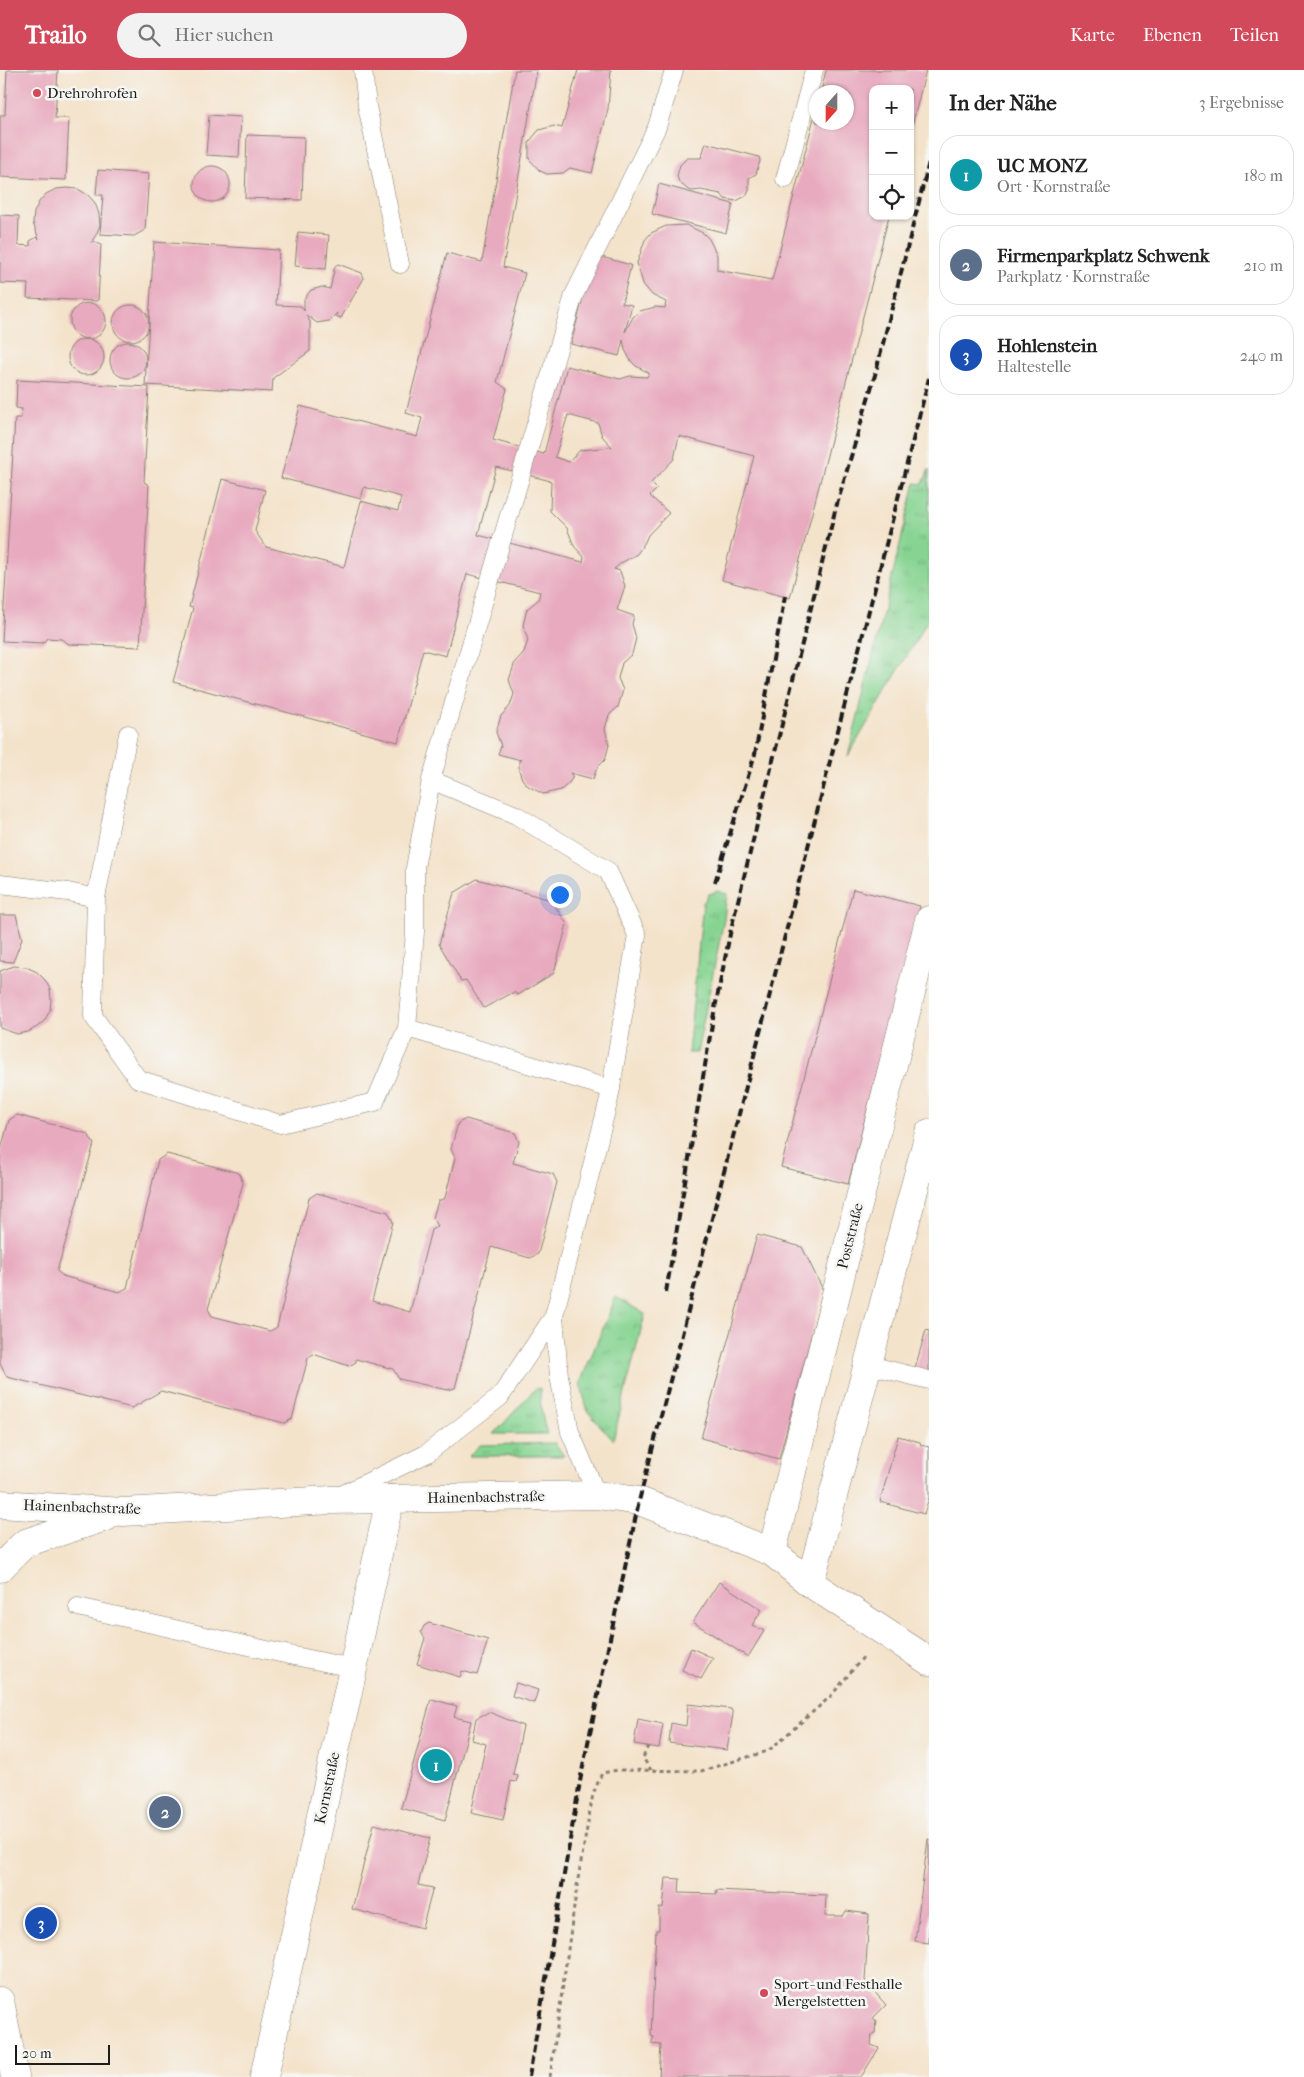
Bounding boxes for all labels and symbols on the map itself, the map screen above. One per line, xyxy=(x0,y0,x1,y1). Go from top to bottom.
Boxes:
place label: Drehrohrofen xyxy=(47,84,138,102)
north arrow xyxy=(809,85,854,130)
marker: Drehrohrofen xyxy=(31,87,43,99)
your location xyxy=(547,882,573,908)
street label: Poststraße xyxy=(833,1201,867,1271)
street label: Hainenbachstraße xyxy=(427,1487,545,1507)
street label: Hainenbachstraße xyxy=(23,1496,142,1518)
pin: 1 xyxy=(420,1746,452,1784)
street label: Kornstraße xyxy=(311,1750,344,1826)
pin: 2 xyxy=(149,1793,181,1831)
pin: 3 xyxy=(25,1904,57,1942)
place label: Sport- und Festhalle Mergelstetten xyxy=(774,1975,903,2010)
marker: Sport- und Festhalle Mergelstetten xyxy=(758,1987,770,1999)
scale bar xyxy=(15,2042,110,2065)

